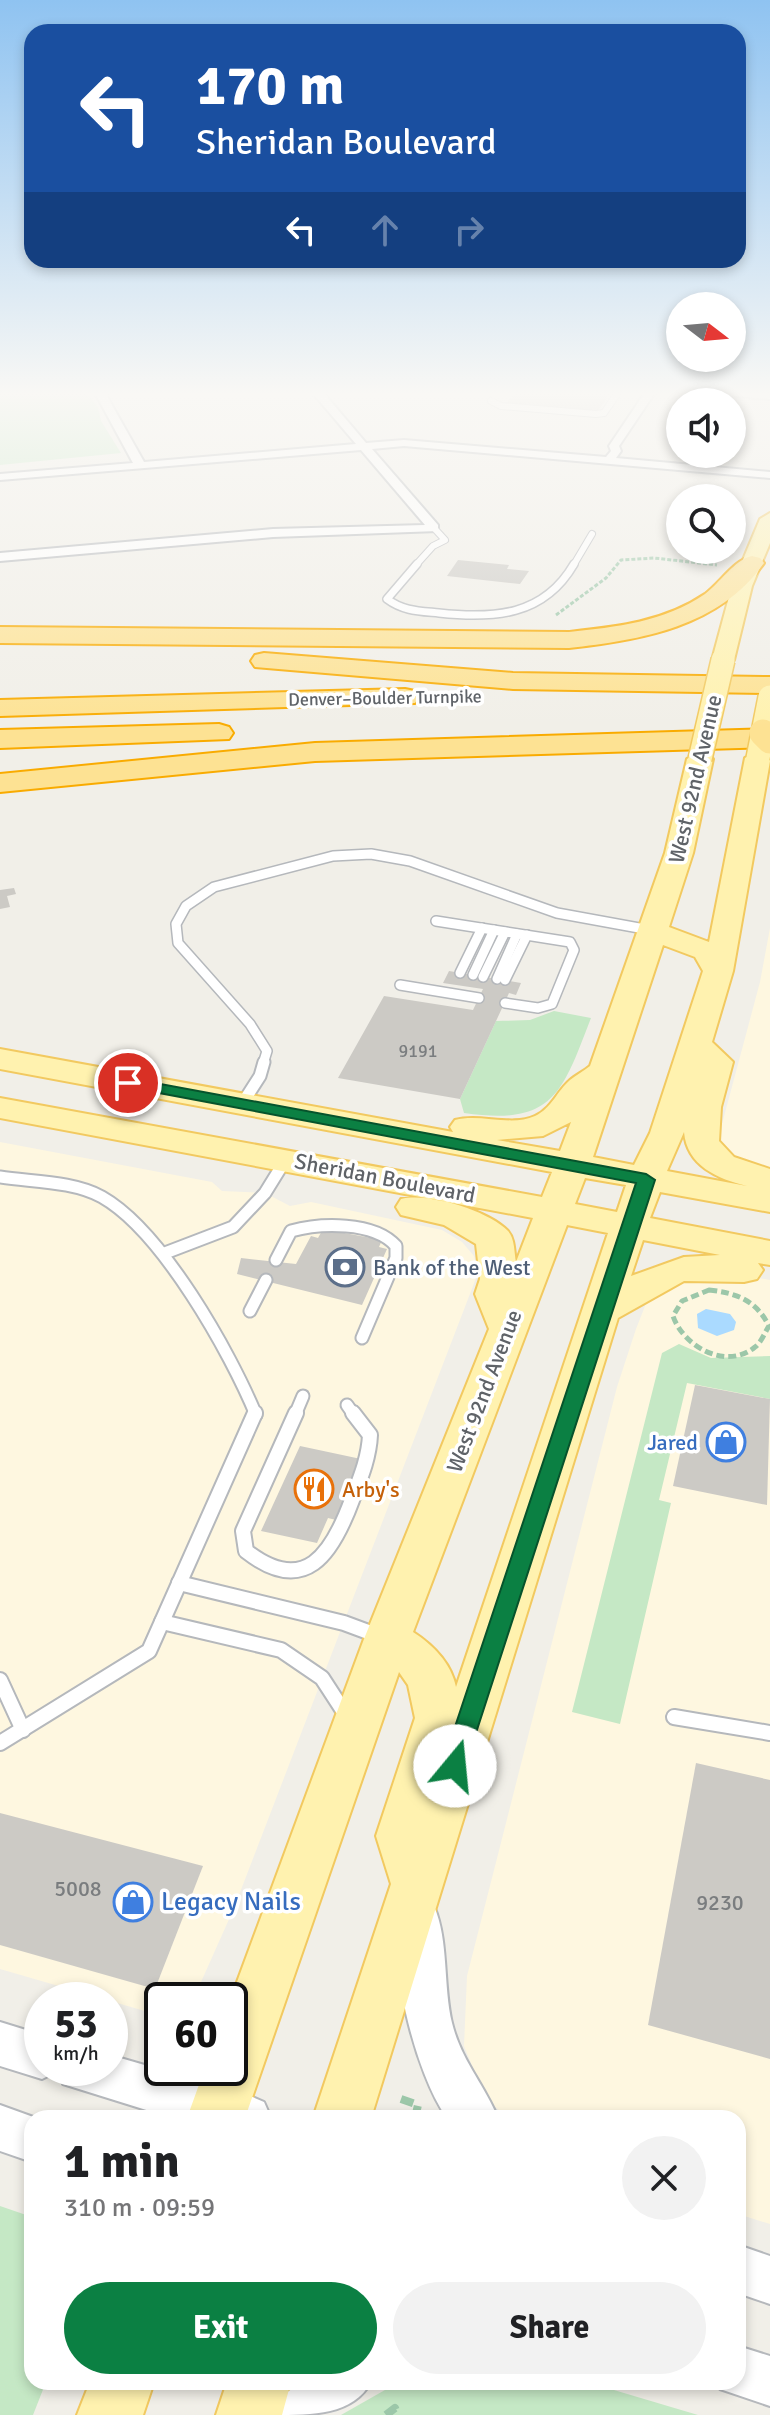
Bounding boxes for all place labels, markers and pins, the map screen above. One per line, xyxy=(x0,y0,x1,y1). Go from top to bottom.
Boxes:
pin xyxy=(94,1049,162,1117)
bank icon: Bank of the West xyxy=(324,1246,366,1288)
place label: Bank of the West xyxy=(373,1254,531,1281)
shop icon: Jared xyxy=(705,1421,747,1463)
place label: Jared xyxy=(647,1429,698,1456)
restaurant icon: Arby's xyxy=(293,1468,335,1510)
place label: Arby's xyxy=(342,1476,400,1503)
shop icon: Legacy Nails xyxy=(112,1881,154,1923)
place label: Legacy Nails xyxy=(161,1886,301,1918)

